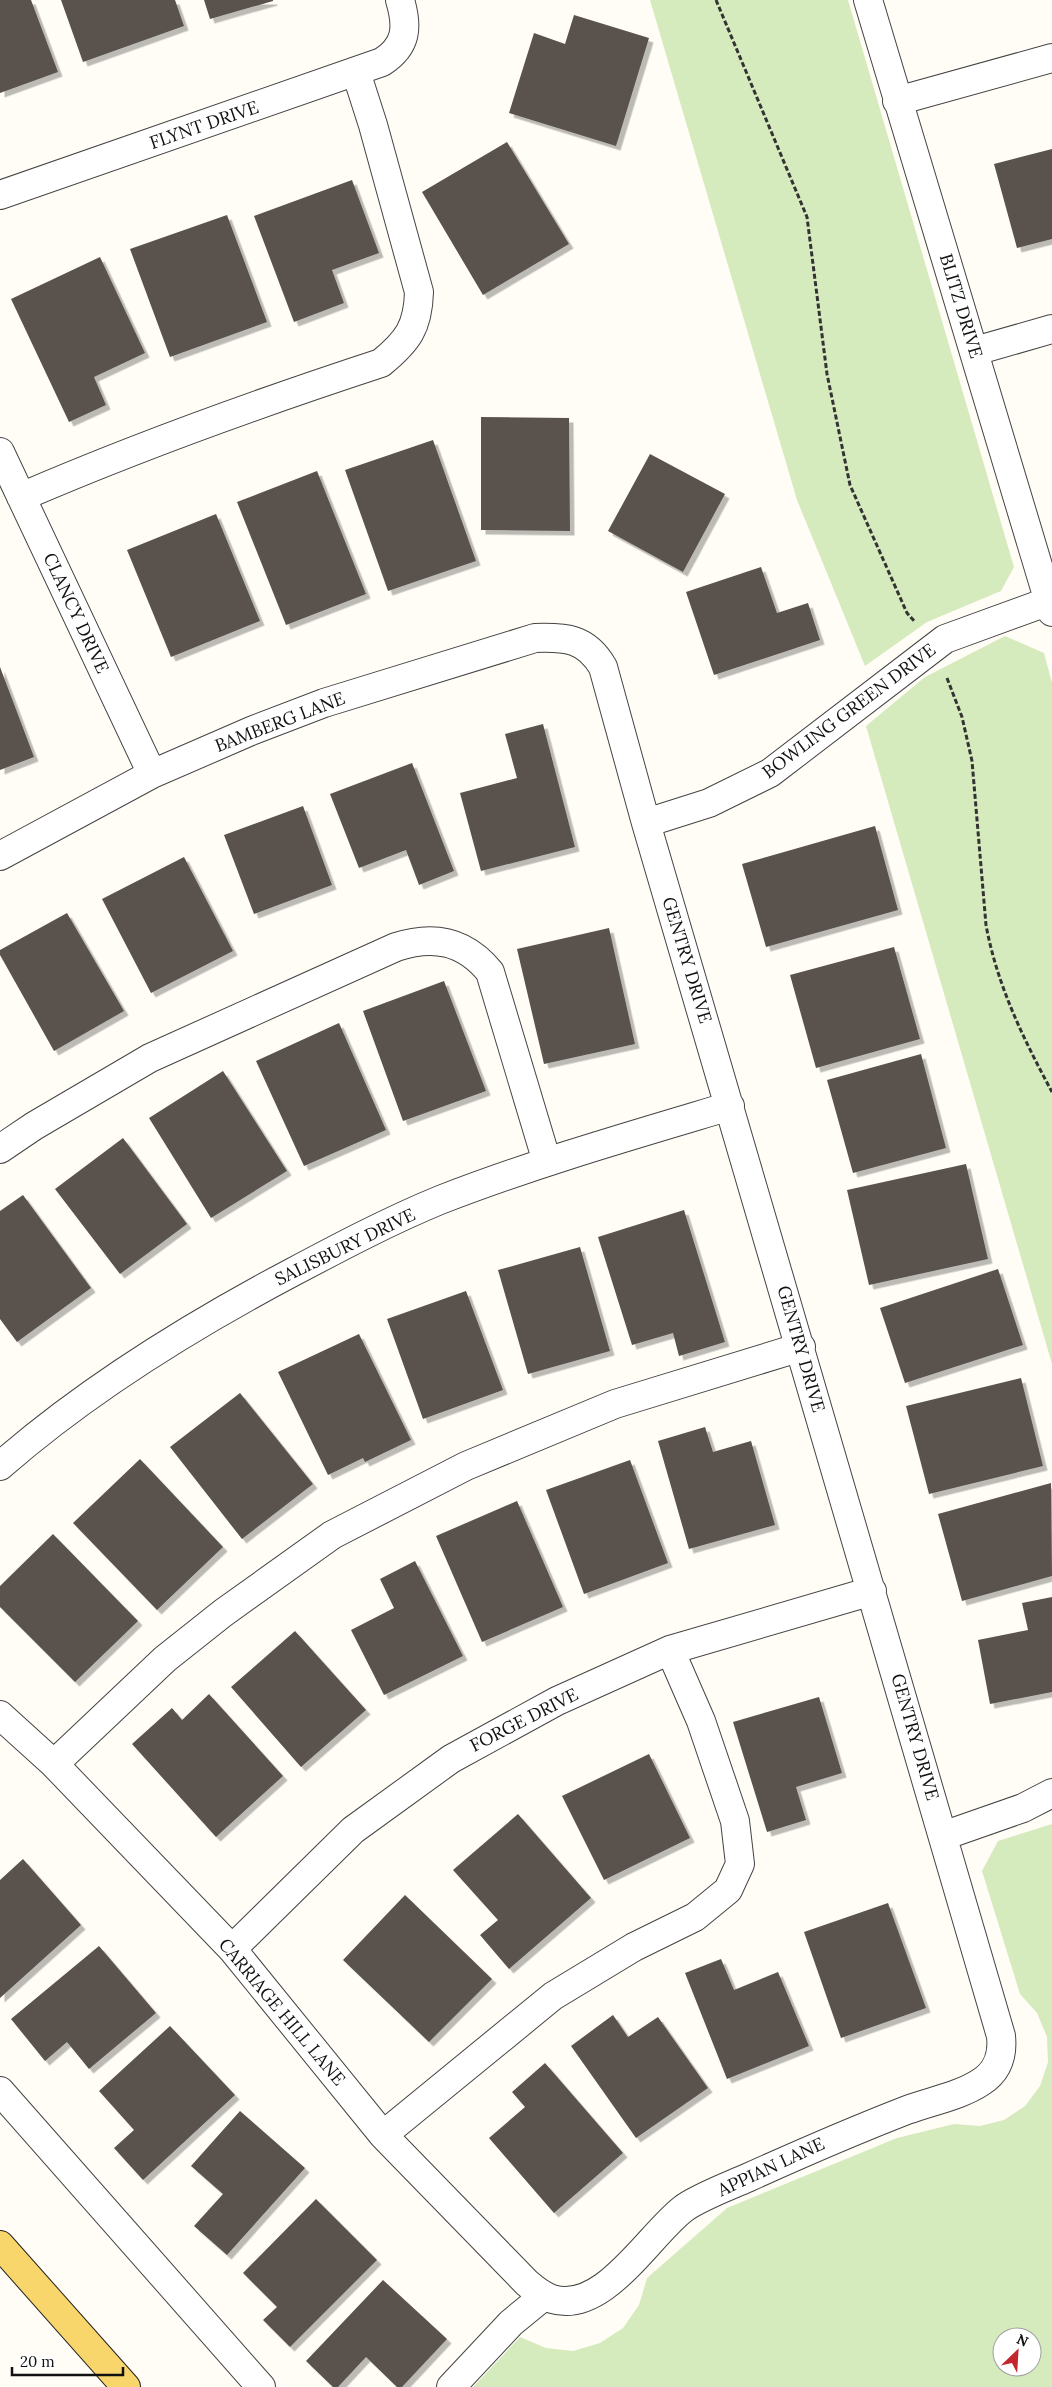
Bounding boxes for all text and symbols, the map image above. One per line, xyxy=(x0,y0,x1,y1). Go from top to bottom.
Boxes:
street label: FLYNT DRIVE xyxy=(146,95,261,154)
street label: BLITZ DRIVE xyxy=(935,251,988,361)
street label: CLANCY DRIVE xyxy=(38,549,114,677)
street label: BOWLING GREEN DRIVE xyxy=(758,638,940,783)
street label: BAMBERG LANE xyxy=(212,686,348,757)
street label: GENTRY DRIVE xyxy=(657,894,718,1026)
street label: SALISBURY DRIVE xyxy=(271,1203,419,1291)
street label: GENTRY DRIVE xyxy=(772,1283,831,1415)
street label: GENTRY DRIVE xyxy=(886,1671,945,1803)
street label: FORGE DRIVE xyxy=(466,1682,582,1757)
street label: CARRIAGE HILL LANE xyxy=(214,1933,351,2090)
street label: APPIAN LANE xyxy=(713,2132,828,2202)
north arrow xyxy=(992,2327,1042,2377)
text: N xyxy=(1014,2330,1031,2351)
scale bar xyxy=(12,2344,124,2376)
text: 20 m xyxy=(20,2352,55,2371)

